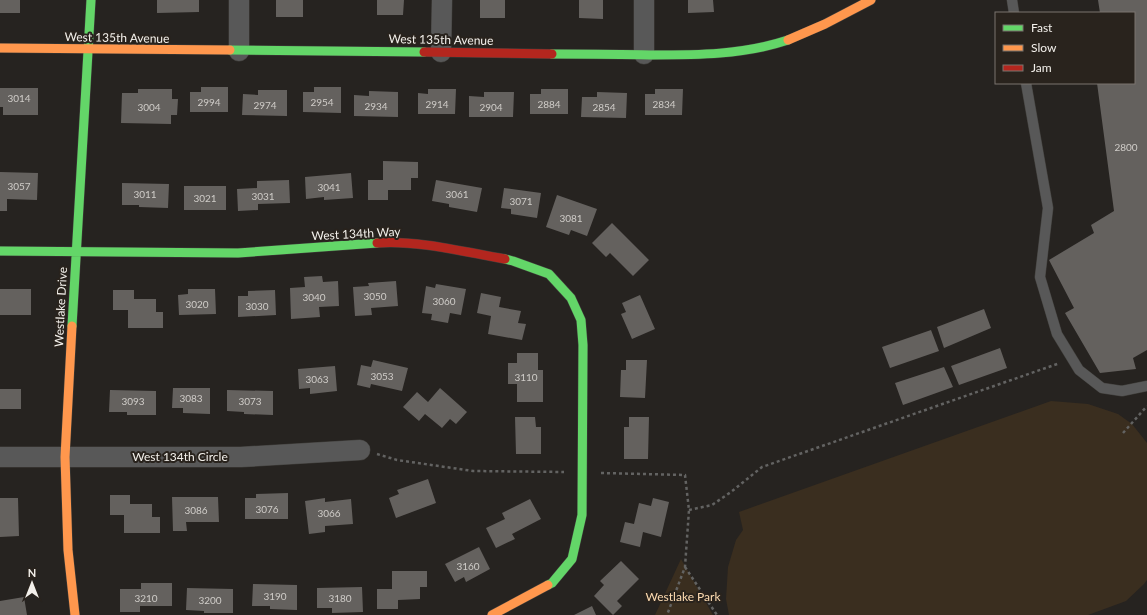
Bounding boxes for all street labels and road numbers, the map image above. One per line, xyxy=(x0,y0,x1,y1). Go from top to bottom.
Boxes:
street label: West 135th Avenue xyxy=(64,29,170,46)
street label: West 135th Avenue xyxy=(388,31,494,48)
street label: West 134th Way xyxy=(311,224,402,243)
street label: Westlake Drive xyxy=(51,267,70,347)
street label: West 134th Circle xyxy=(132,449,228,464)

